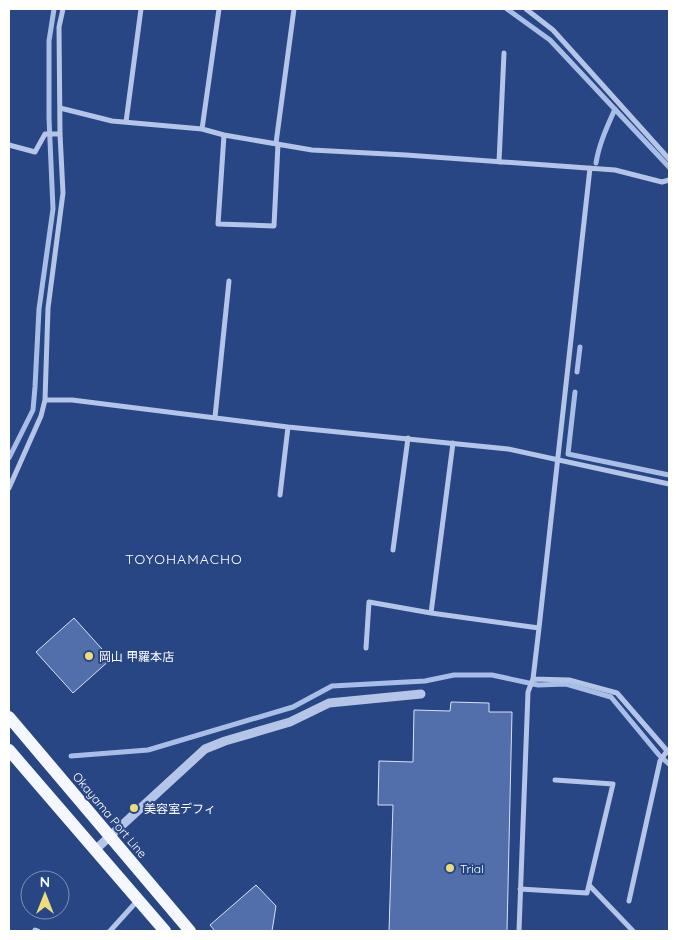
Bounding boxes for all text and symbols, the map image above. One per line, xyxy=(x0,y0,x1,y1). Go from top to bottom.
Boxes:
district label: TOYOHAMACHO xyxy=(125,550,243,568)
place label: 岡山 甲羅本店 xyxy=(99,649,174,664)
marker: 岡山 甲羅本店 xyxy=(83,650,95,662)
street label: Okayama Port Line xyxy=(70,769,150,861)
place label: 美容室デフィ xyxy=(144,801,216,816)
marker: 美容室デフィ xyxy=(128,802,140,814)
place label: Trial xyxy=(460,861,484,876)
marker: Trial xyxy=(444,862,456,874)
north arrow xyxy=(20,870,70,920)
text: N xyxy=(40,873,50,891)

